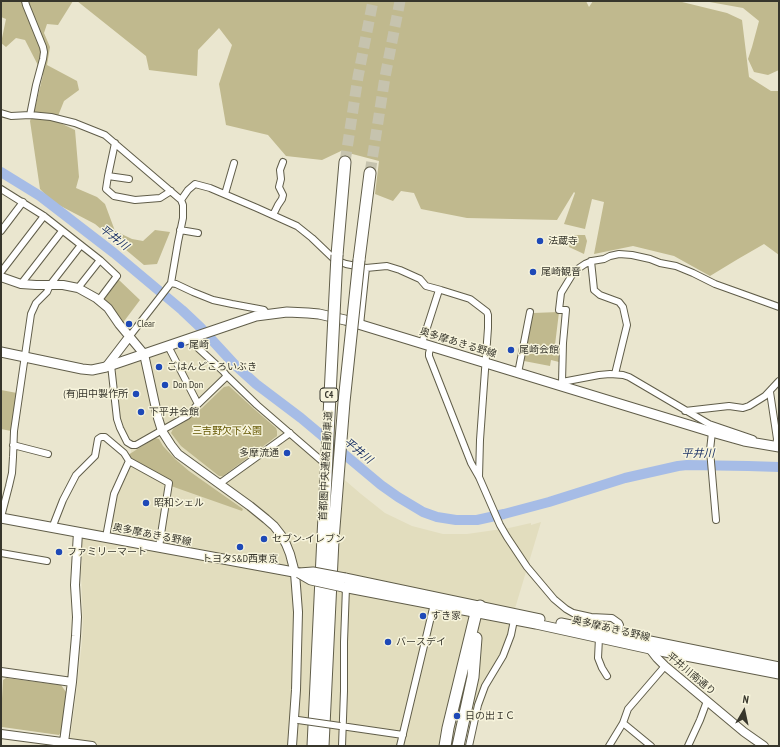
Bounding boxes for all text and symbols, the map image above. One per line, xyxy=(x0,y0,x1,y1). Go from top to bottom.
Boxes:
water label: 平井川 xyxy=(97,223,131,253)
place label: 法蔵寺 xyxy=(548,235,578,247)
marker: 法蔵寺 xyxy=(535,236,545,246)
place label: 尾崎観音 xyxy=(541,266,581,278)
marker: 尾崎観音 xyxy=(528,267,538,277)
place label: Clear xyxy=(137,318,155,330)
marker: Clear xyxy=(124,319,134,329)
street label: 奥多摩あきる野線 xyxy=(418,326,498,360)
place label: 尾崎 xyxy=(189,339,209,351)
marker: 尾崎 xyxy=(176,340,186,350)
place label: 尾崎会館 xyxy=(519,344,559,356)
marker: 尾崎会館 xyxy=(506,345,516,355)
place label: ごはんどころいぶき xyxy=(167,361,257,373)
marker: ごはんどころいぶき xyxy=(154,362,164,372)
place label: Don Don xyxy=(173,379,203,391)
marker: Don Don xyxy=(160,380,170,390)
place label: (有)田中製作所 xyxy=(63,388,128,400)
road number: C4 xyxy=(320,388,338,402)
marker: (有)田中製作所 xyxy=(131,389,141,399)
place label: 下平井会館 xyxy=(149,406,199,418)
marker: 下平井会館 xyxy=(136,407,146,417)
street label: 首都圏中央連絡自動車道 xyxy=(317,411,335,521)
park label: 三吉野欠下公園 xyxy=(192,425,262,437)
water label: 平井川 xyxy=(341,435,375,467)
place label: 多摩流通 xyxy=(239,447,279,459)
water label: 平井川 xyxy=(682,447,714,461)
marker: 多摩流通 xyxy=(282,448,292,458)
place label: 昭和シェル xyxy=(154,497,204,509)
marker: 昭和シェル xyxy=(141,498,151,508)
street label: 奥多摩あきる野線 xyxy=(112,521,192,549)
place label: セブン-イレブン xyxy=(272,533,345,545)
marker: セブン-イレブン xyxy=(259,534,269,544)
marker: トヨタS&D西東京 xyxy=(235,542,245,552)
place label: ファミリーマート xyxy=(67,546,147,558)
marker: ファミリーマート xyxy=(54,547,64,557)
place label: トヨタS&D西東京 xyxy=(202,553,278,565)
place label: すき家 xyxy=(431,610,461,622)
marker: すき家 xyxy=(418,611,428,621)
street label: 奥多摩あきる野線 xyxy=(571,614,651,644)
place label: バースデイ xyxy=(396,636,446,648)
marker: バースデイ xyxy=(383,637,393,647)
street label: 平井川南通り xyxy=(664,650,718,698)
north arrow xyxy=(724,691,764,731)
text: N xyxy=(742,692,750,707)
place label: 日の出ＩＣ xyxy=(465,710,515,722)
marker: 日の出ＩＣ xyxy=(452,711,462,721)

